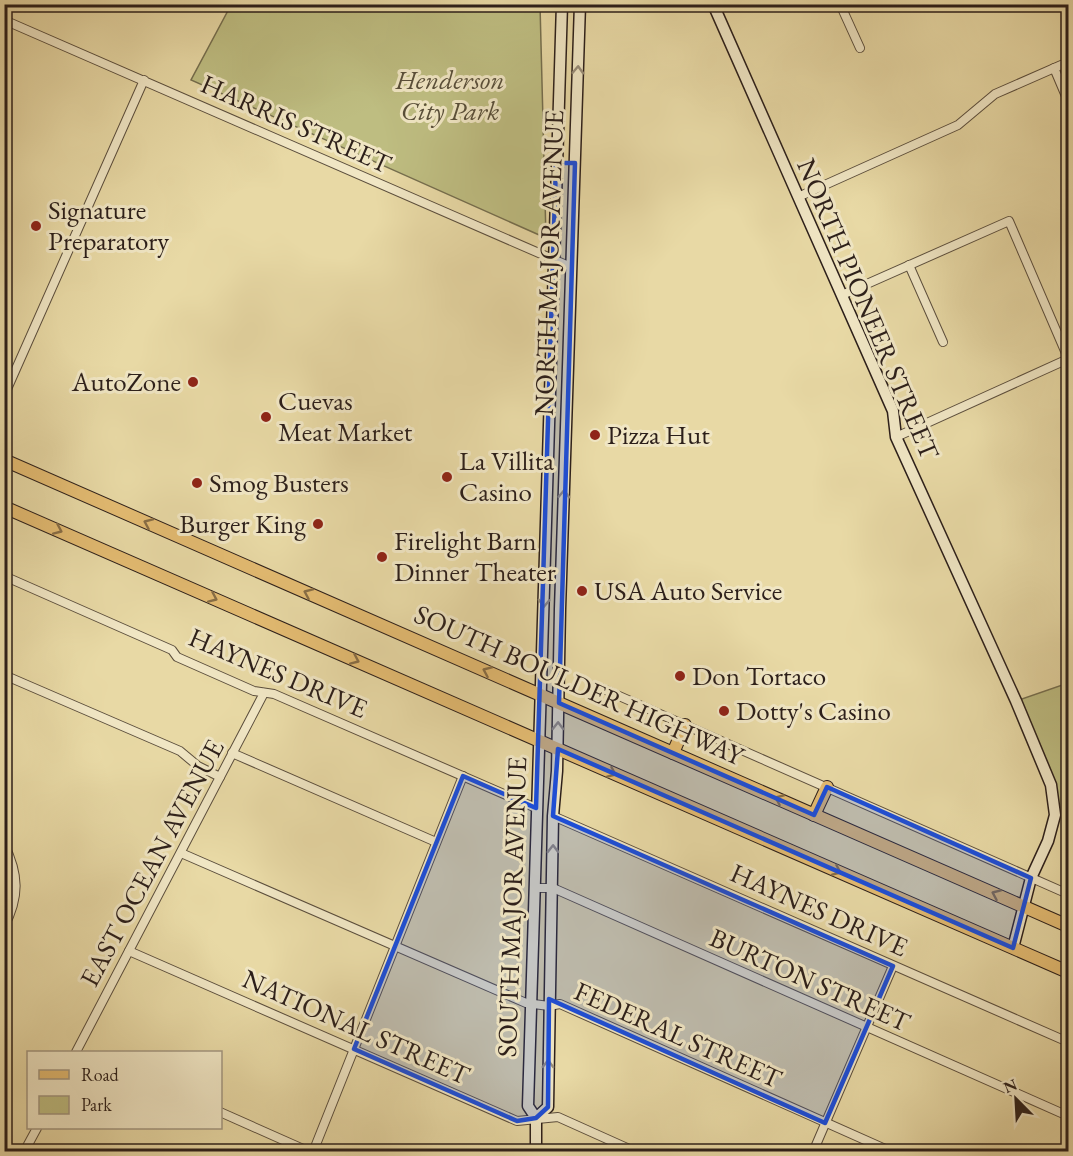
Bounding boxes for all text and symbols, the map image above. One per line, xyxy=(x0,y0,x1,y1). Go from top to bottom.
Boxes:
park label: Henderson City Park xyxy=(394,62,505,128)
one-way arrow xyxy=(572,65,584,74)
street label: HARRIS STREET xyxy=(196,66,398,182)
street label: NORTH MAJOR AVENUE xyxy=(526,109,571,417)
street label: NORTH PIONEER STREET xyxy=(789,153,948,465)
place label: Signature Preparatory xyxy=(48,192,169,258)
marker: Signature Preparatory xyxy=(29,219,43,233)
place label: AutoZone xyxy=(71,364,181,399)
marker: AutoZone xyxy=(186,375,200,389)
place label: Cuevas Meat Market xyxy=(278,383,413,449)
marker: Cuevas Meat Market xyxy=(259,410,273,424)
place label: Pizza Hut xyxy=(607,417,710,452)
marker: Pizza Hut xyxy=(588,428,602,442)
place label: La Villita Casino xyxy=(459,443,554,509)
place label: Smog Busters xyxy=(209,465,349,500)
marker: La Villita Casino xyxy=(440,470,454,484)
marker: Smog Busters xyxy=(190,476,204,490)
one-way arrow xyxy=(558,489,570,498)
place label: Burger King xyxy=(179,506,306,541)
marker: Burger King xyxy=(311,517,325,531)
one-way arrow xyxy=(144,518,155,530)
one-way arrow xyxy=(52,523,63,535)
place label: Firelight Barn Dinner Theater xyxy=(394,523,556,589)
marker: Firelight Barn Dinner Theater xyxy=(375,550,389,564)
place label: USA Auto Service xyxy=(594,573,782,608)
marker: USA Auto Service xyxy=(575,584,589,598)
one-way arrow xyxy=(303,588,314,600)
one-way arrow xyxy=(206,591,217,603)
street label: SOUTH BOULDER HIGHWAY xyxy=(409,596,751,774)
one-way arrow xyxy=(537,599,550,608)
street label: HAYNES DRIVE xyxy=(184,619,373,726)
one-way arrow xyxy=(348,653,359,665)
place label: Don Tortaco xyxy=(692,658,826,693)
one-way arrow xyxy=(482,666,493,678)
marker: Don Tortaco xyxy=(673,669,687,683)
place label: Dotty's Casino xyxy=(736,693,891,728)
marker: Dotty's Casino xyxy=(717,704,731,718)
one-way arrow xyxy=(552,721,564,730)
street label: EAST OCEAN AVENUE xyxy=(71,733,232,992)
street label: SOUTH MAJOR AVENUE xyxy=(489,756,534,1058)
one-way arrow xyxy=(605,765,616,777)
one-way arrow xyxy=(774,794,785,806)
one-way arrow xyxy=(547,844,559,853)
street label: HAYNES DRIVE xyxy=(725,855,914,964)
one-way arrow xyxy=(831,864,842,876)
one-way arrow xyxy=(991,889,1002,901)
street label: BURTON STREET xyxy=(705,920,917,1040)
street label: NATIONAL STREET xyxy=(237,961,476,1093)
street label: FEDERAL STREET xyxy=(569,973,788,1096)
legend xyxy=(27,1051,222,1129)
one-way arrow xyxy=(542,1060,554,1069)
text: Road xyxy=(81,1063,120,1086)
north arrow xyxy=(986,1069,1046,1129)
text: N xyxy=(1000,1074,1020,1098)
text: Park xyxy=(81,1093,112,1116)

